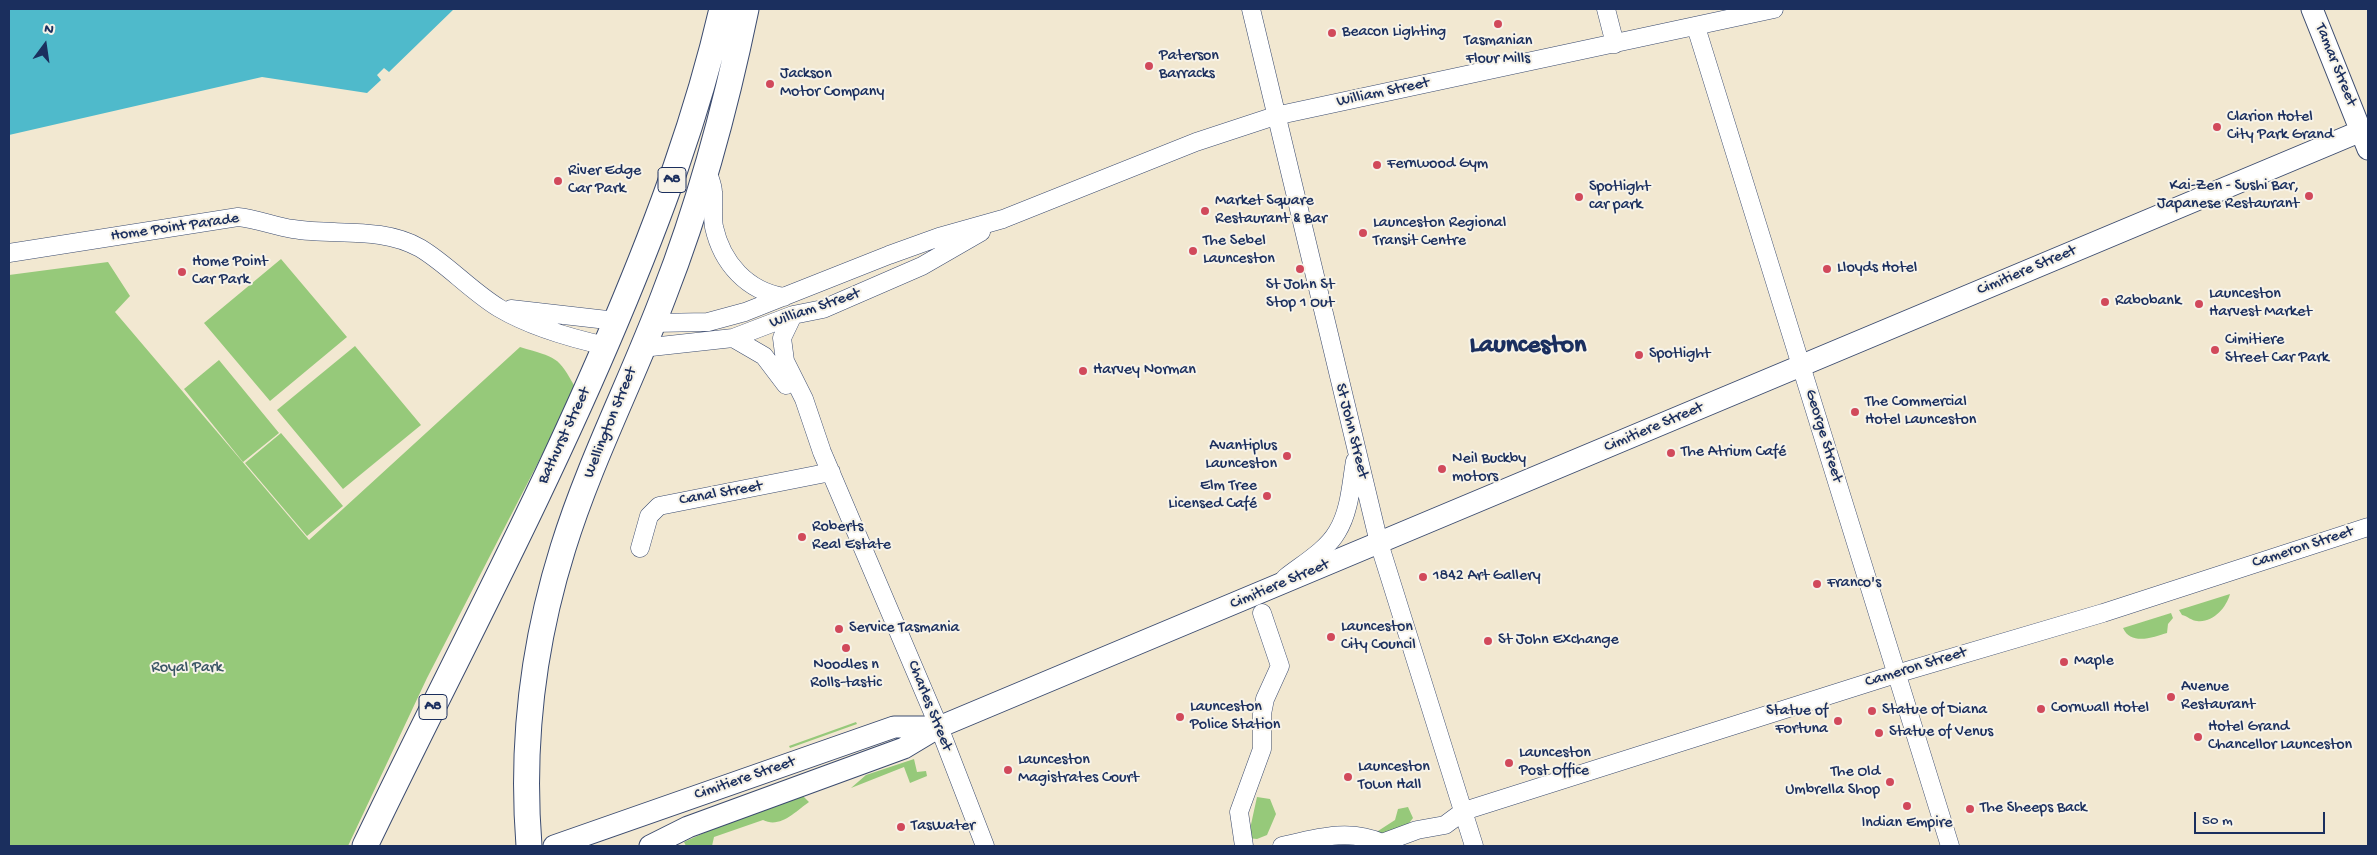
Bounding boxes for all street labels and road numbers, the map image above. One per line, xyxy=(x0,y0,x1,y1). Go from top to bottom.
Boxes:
street label: Tamar Street xyxy=(2310,21,2360,109)
street label: William Street xyxy=(1335,74,1431,112)
road number: A8 xyxy=(658,168,686,192)
street label: Home Point Parade xyxy=(110,209,240,247)
street label: Cimitiere Street xyxy=(1975,242,2079,300)
street label: William Street xyxy=(767,285,863,333)
street label: Wellington Street xyxy=(580,365,642,481)
street label: St John Street xyxy=(1330,382,1372,480)
street label: Bathurst Street xyxy=(534,385,596,487)
street label: George Street xyxy=(1800,387,1846,485)
street label: Cimitiere Street xyxy=(1602,399,1706,457)
street label: Canal Street xyxy=(678,477,764,511)
street label: Cameron Street xyxy=(2250,523,2356,573)
street label: Cimitiere Street xyxy=(1228,556,1332,614)
street label: Cameron Street xyxy=(1863,643,1969,693)
street label: Charles Street xyxy=(902,658,956,754)
road number: A8 xyxy=(419,694,447,720)
street label: Cimitiere Street xyxy=(692,753,798,805)

